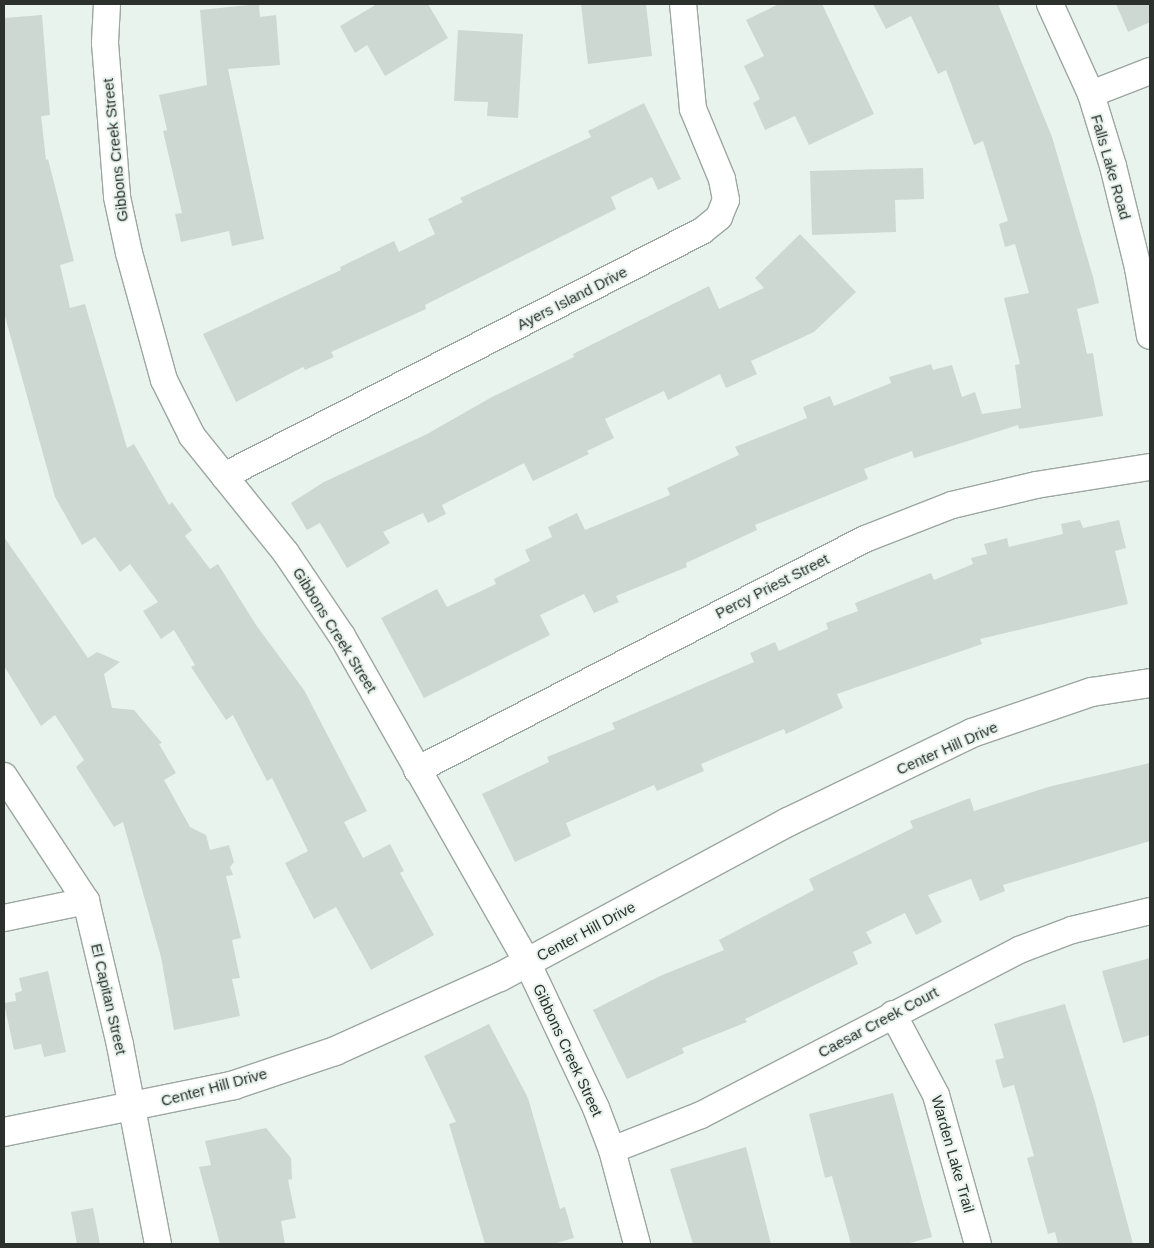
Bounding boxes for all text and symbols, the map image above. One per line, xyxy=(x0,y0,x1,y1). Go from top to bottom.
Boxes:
street label: Gibbons Creek Street xyxy=(99,77,131,223)
street label: Falls Lake Road xyxy=(1087,112,1135,222)
street label: Ayers Island Drive xyxy=(514,262,630,334)
street label: Percy Priest Street xyxy=(712,550,832,622)
street label: Gibbons Creek Street xyxy=(289,564,381,696)
street label: Center Hill Drive xyxy=(893,718,1001,778)
street label: Center Hill Drive xyxy=(534,897,638,965)
street label: El Capitan Street xyxy=(87,942,131,1056)
street label: Gibbons Creek Street xyxy=(529,981,607,1119)
street label: Caesar Creek Court xyxy=(815,983,941,1061)
street label: Center Hill Drive xyxy=(159,1064,269,1110)
street label: Warden Lake Trail xyxy=(928,1093,978,1215)

